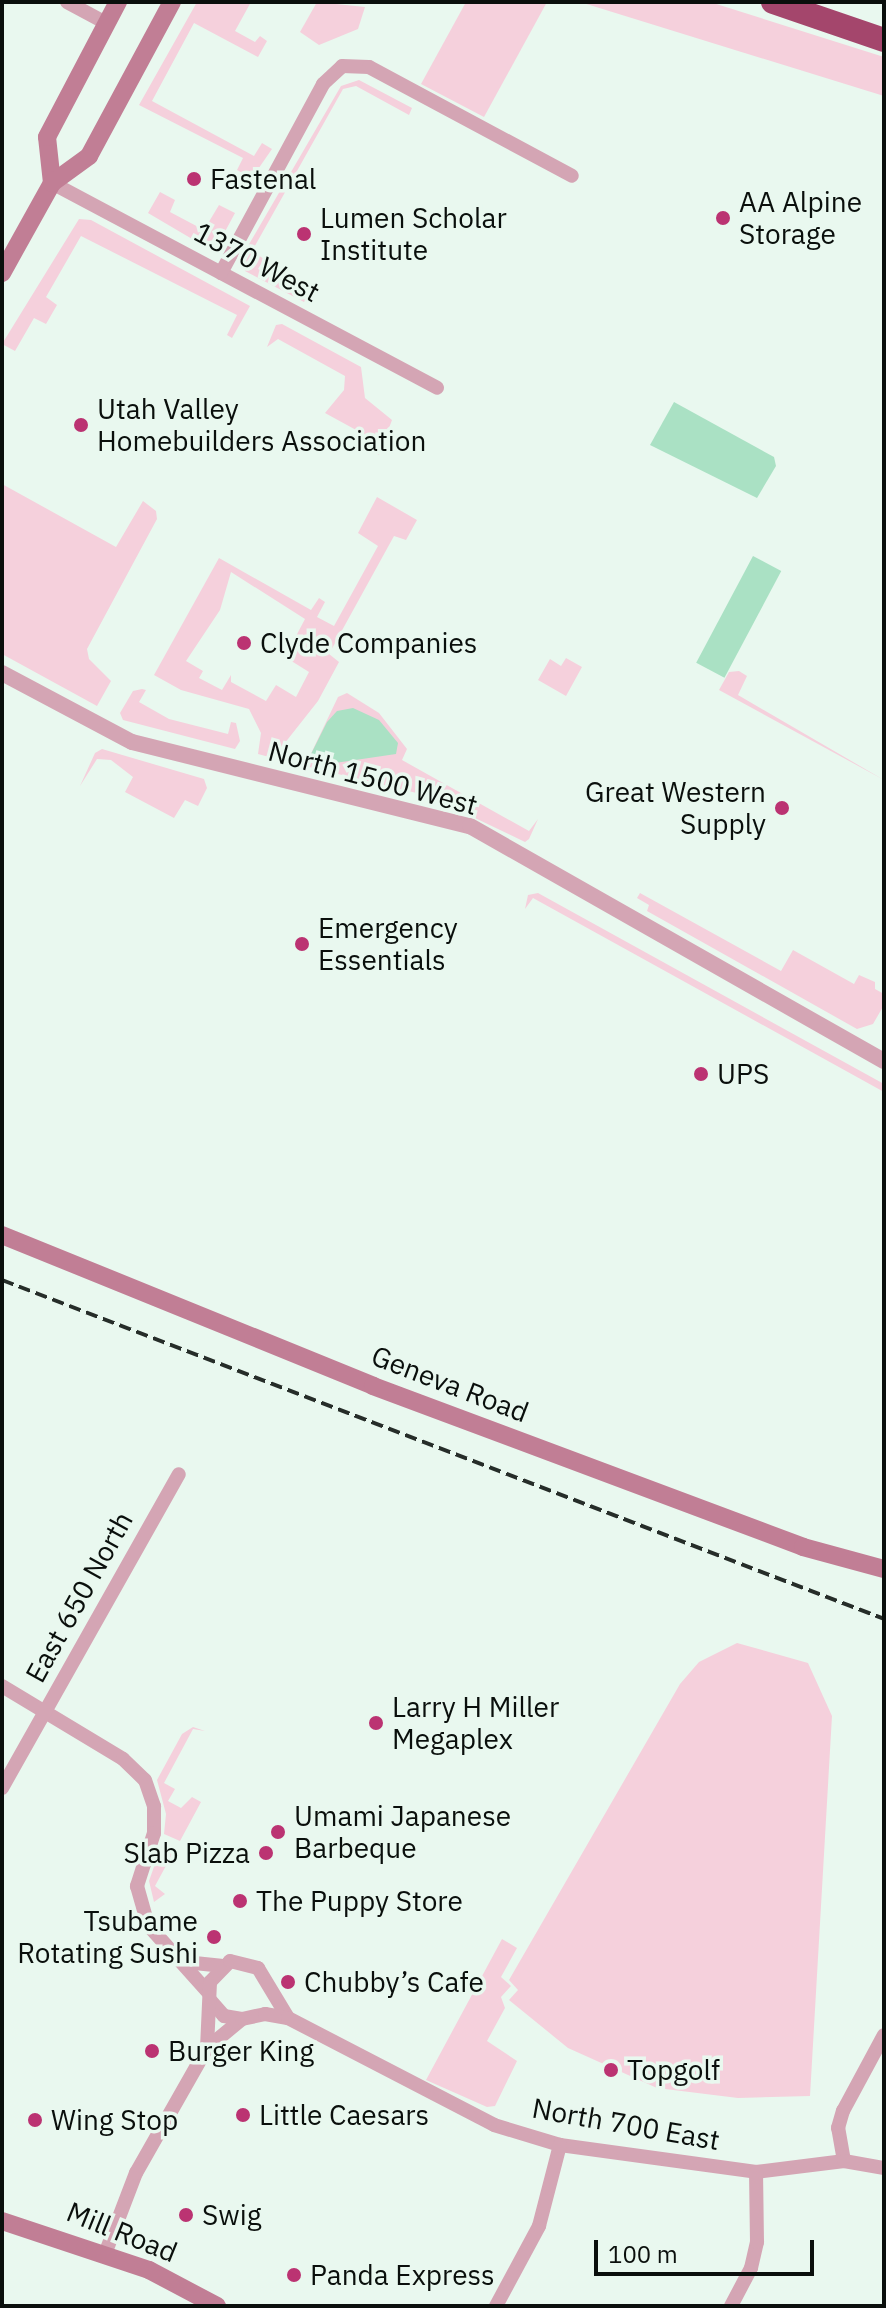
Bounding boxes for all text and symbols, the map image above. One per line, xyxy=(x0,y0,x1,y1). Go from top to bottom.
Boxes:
place label: Fastenal xyxy=(210,162,316,196)
marker: Fastenal xyxy=(185,170,203,188)
place label: AA Alpine Storage xyxy=(739,185,862,251)
place label: Lumen Scholar Institute xyxy=(320,201,507,267)
marker: AA Alpine Storage xyxy=(714,209,732,227)
street label: 1370 West xyxy=(189,215,325,309)
marker: Lumen Scholar Institute xyxy=(295,225,313,243)
place label: Utah Valley Homebuilders Association xyxy=(97,392,426,458)
marker: Utah Valley Homebuilders Association xyxy=(72,416,90,434)
place label: Clyde Companies xyxy=(260,626,477,660)
marker: Clyde Companies xyxy=(235,634,253,652)
street label: North 1500 West xyxy=(265,734,481,822)
place label: Great Western Supply xyxy=(585,775,766,841)
marker: Great Western Supply xyxy=(773,799,791,817)
place label: Emergency Essentials xyxy=(318,911,458,977)
marker: Emergency Essentials xyxy=(293,935,311,953)
place label: UPS xyxy=(717,1057,769,1091)
marker: UPS xyxy=(692,1065,710,1083)
street label: Geneva Road xyxy=(367,1339,533,1429)
street label: East 650 North xyxy=(18,1506,140,1688)
place label: Larry H Miller Megaplex xyxy=(392,1690,559,1756)
marker: Larry H Miller Megaplex xyxy=(367,1714,385,1732)
place label: Umami Japanese Barbeque xyxy=(294,1799,511,1865)
marker: Umami Japanese Barbeque xyxy=(269,1823,287,1841)
place label: Slab Pizza xyxy=(123,1836,250,1870)
marker: Slab Pizza xyxy=(257,1844,275,1862)
place label: The Puppy Store xyxy=(256,1884,463,1918)
marker: The Puppy Store xyxy=(231,1892,249,1910)
place label: Tsubame Rotating Sushi xyxy=(17,1904,198,1970)
marker: Tsubame Rotating Sushi xyxy=(205,1928,223,1946)
place label: Chubby’s Cafe xyxy=(304,1965,484,1999)
marker: Chubby’s Cafe xyxy=(279,1973,297,1991)
place label: Burger King xyxy=(168,2034,314,2068)
marker: Burger King xyxy=(143,2042,161,2060)
place label: Topgolf xyxy=(627,2053,720,2087)
marker: Topgolf xyxy=(602,2061,620,2079)
street label: North 700 East xyxy=(530,2091,722,2157)
place label: Little Caesars xyxy=(259,2098,429,2132)
place label: Wing Stop xyxy=(51,2103,178,2137)
marker: Little Caesars xyxy=(234,2106,252,2124)
marker: Wing Stop xyxy=(26,2111,44,2129)
street label: Mill Road xyxy=(62,2195,182,2269)
place label: Swig xyxy=(202,2198,262,2232)
marker: Swig xyxy=(177,2206,195,2224)
scale bar xyxy=(598,2224,818,2274)
text: 100 m xyxy=(608,2238,678,2270)
place label: Panda Express xyxy=(310,2258,495,2292)
marker: Panda Express xyxy=(285,2266,303,2284)

